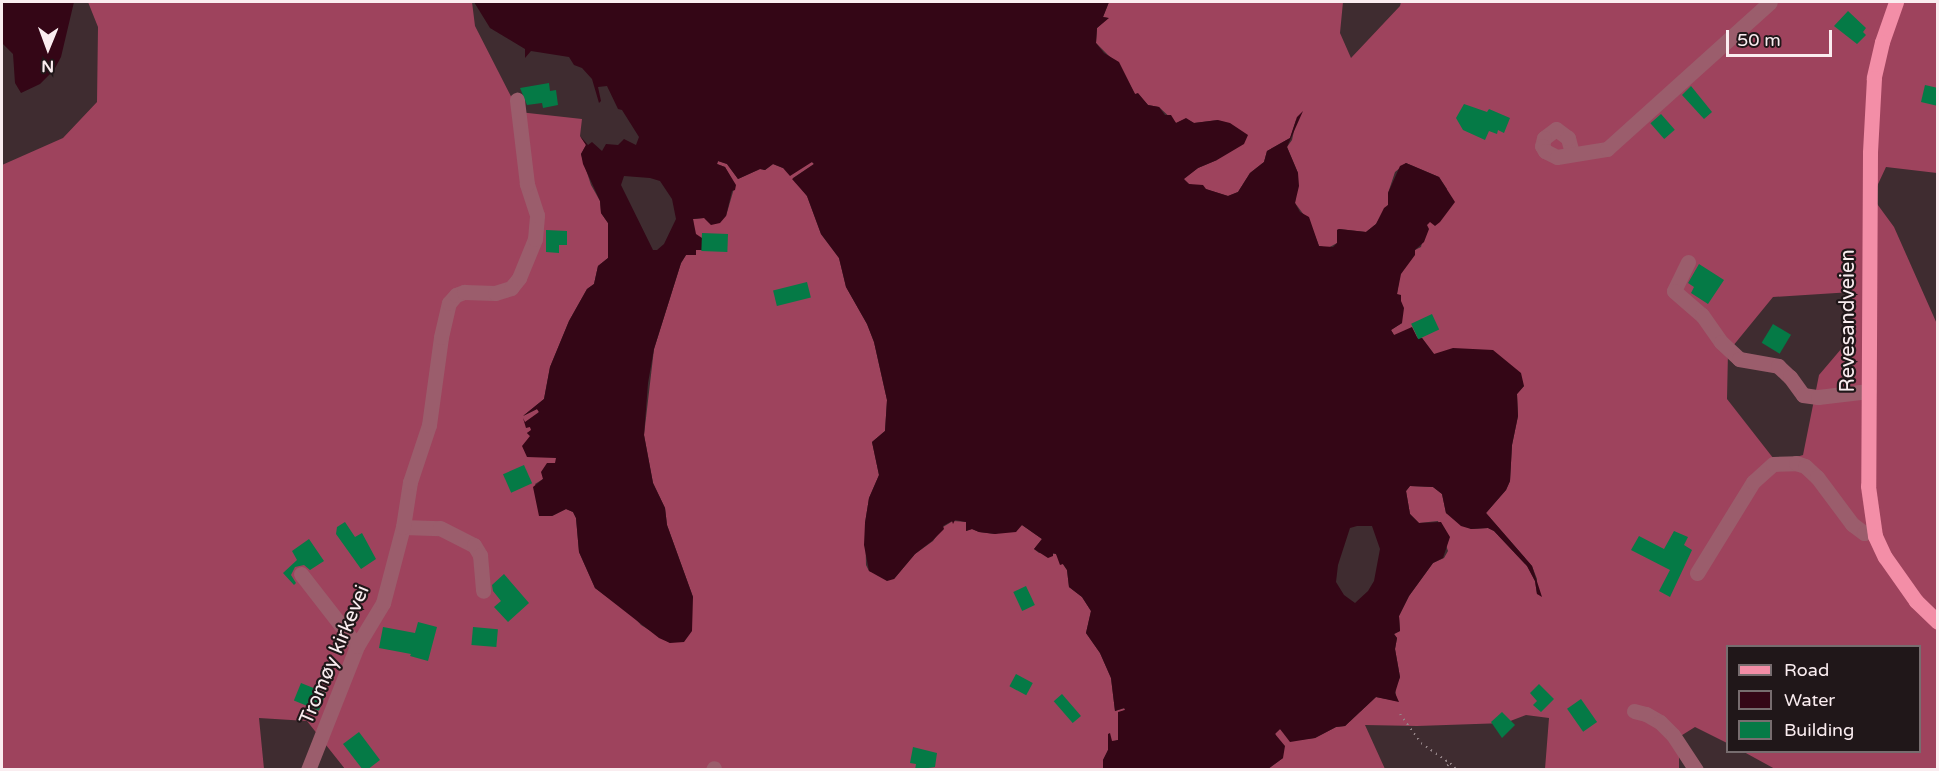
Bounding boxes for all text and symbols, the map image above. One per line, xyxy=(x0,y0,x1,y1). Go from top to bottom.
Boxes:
north arrow xyxy=(18,18,78,78)
scale bar xyxy=(1729,18,1836,56)
text: 50 m xyxy=(1737,29,1781,51)
text: N xyxy=(41,56,54,76)
street label: Revesandveien xyxy=(1836,249,1860,393)
street label: Tromøy kirkevei xyxy=(295,582,375,728)
legend xyxy=(1726,645,1921,753)
text: Road xyxy=(1784,659,1829,681)
text: Water xyxy=(1784,689,1835,711)
text: Building xyxy=(1784,719,1854,741)

